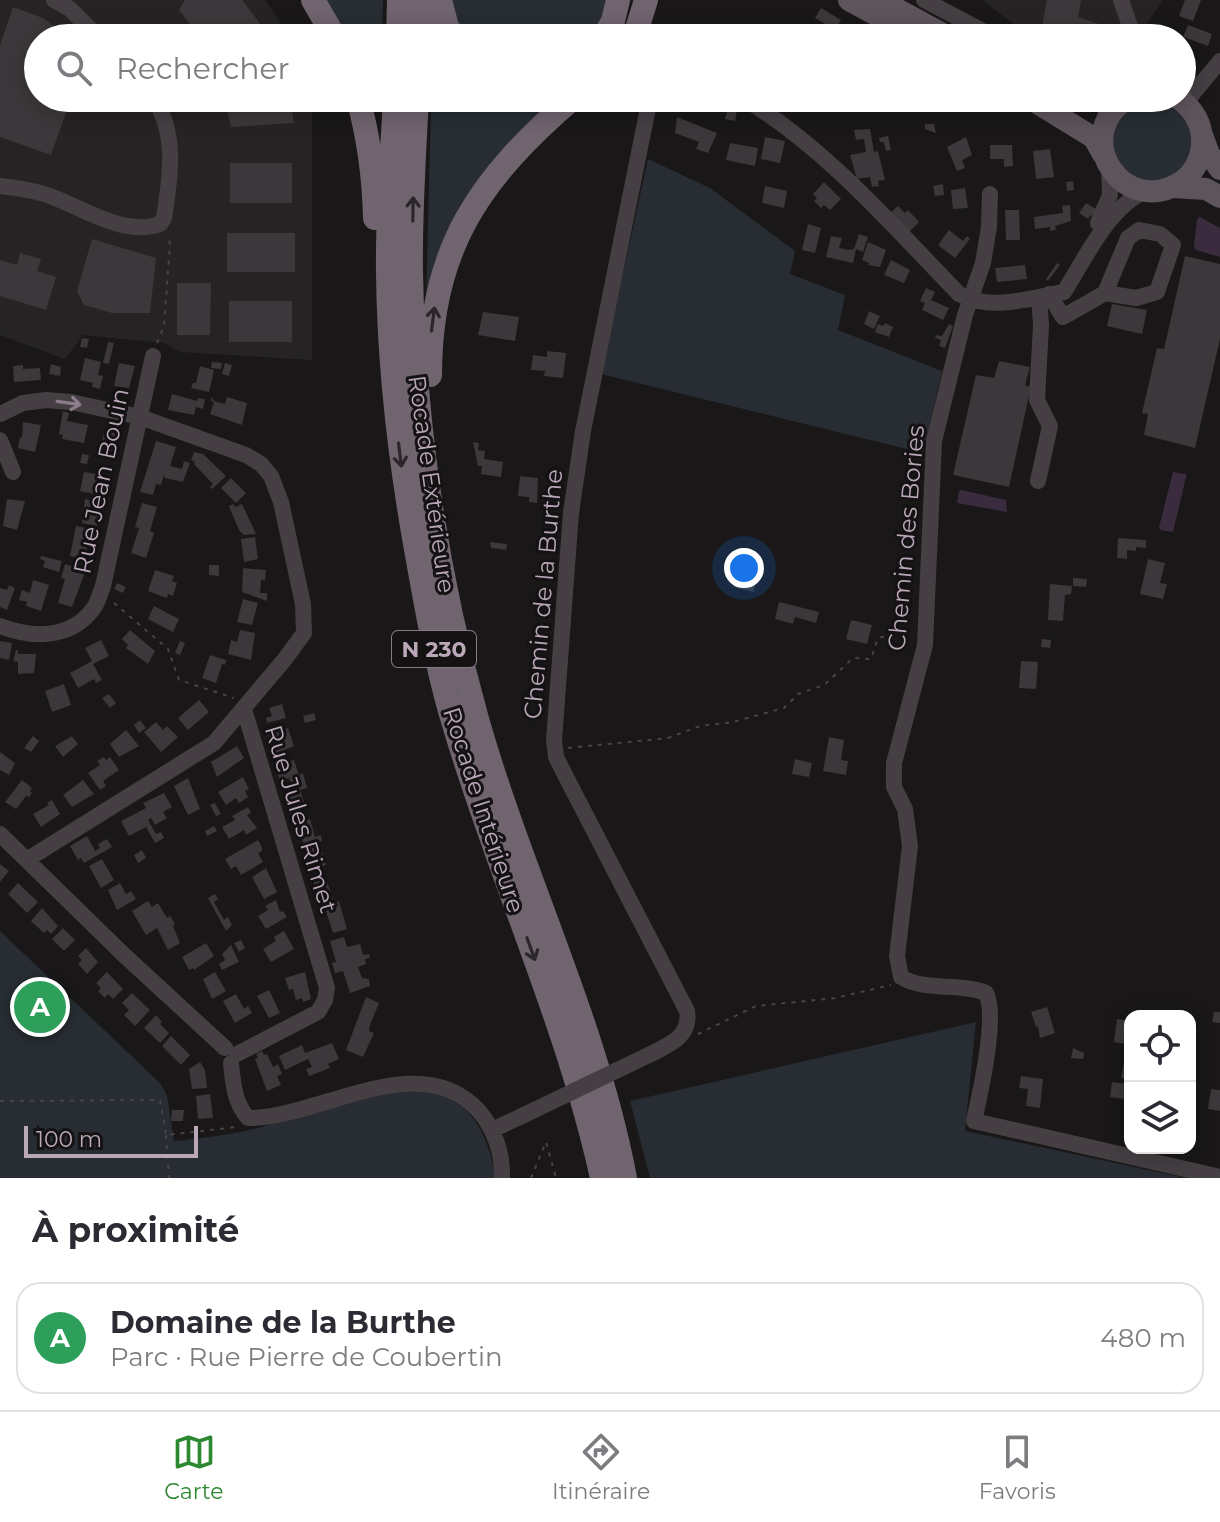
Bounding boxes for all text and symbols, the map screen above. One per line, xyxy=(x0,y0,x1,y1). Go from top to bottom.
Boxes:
search box xyxy=(24,24,1196,112)
icon: search xyxy=(52,46,96,90)
text: Rechercher xyxy=(116,50,290,87)
one-way arrow xyxy=(405,196,420,223)
one-way arrow xyxy=(426,306,441,333)
street label: Rocade Extérieure xyxy=(402,373,462,595)
street label: Rue Jean Bouin xyxy=(67,386,135,576)
one-way arrow xyxy=(56,395,82,410)
street label: Chemin des Bories xyxy=(882,424,930,652)
one-way arrow xyxy=(393,441,408,468)
street label: Chemin de la Burthe xyxy=(518,468,568,720)
your location xyxy=(724,548,764,588)
road number: N 230 xyxy=(392,631,476,667)
street label: Rocade Intérieure xyxy=(437,703,531,917)
street label: Rue Jules Rimet xyxy=(259,722,343,917)
one-way arrow xyxy=(525,936,539,961)
pin: A xyxy=(14,977,66,1037)
map controls xyxy=(1124,1010,1196,1154)
button: locate xyxy=(1124,1010,1196,1082)
button: layers xyxy=(1124,1082,1196,1154)
scale bar xyxy=(24,1122,198,1158)
text: 100 m xyxy=(36,1126,102,1153)
text: À proximité xyxy=(32,1209,239,1251)
text: Domaine de la Burthe xyxy=(110,1304,456,1341)
text: A xyxy=(50,1322,70,1354)
text: 480 m xyxy=(1100,1322,1186,1354)
text: Parc · Rue Pierre de Coubertin xyxy=(110,1341,503,1373)
tab: Carte xyxy=(164,1430,224,1505)
tab: Itinéraire xyxy=(552,1430,650,1505)
tab: Favoris xyxy=(979,1430,1056,1505)

